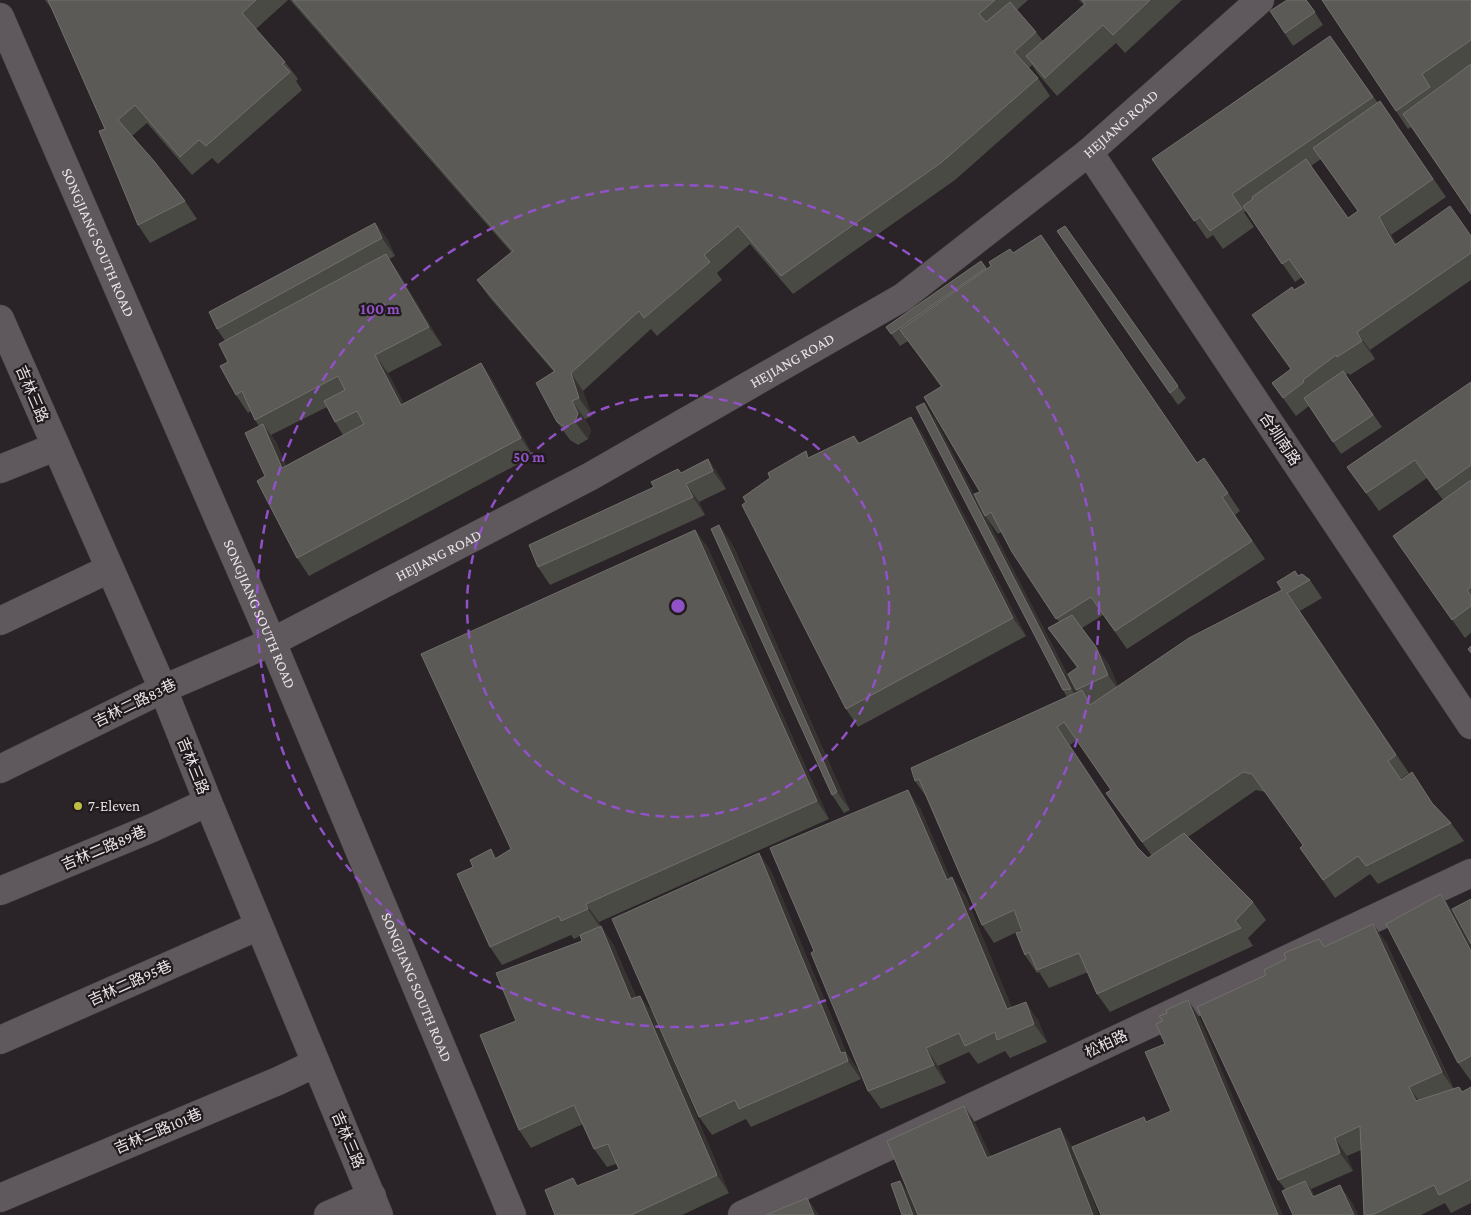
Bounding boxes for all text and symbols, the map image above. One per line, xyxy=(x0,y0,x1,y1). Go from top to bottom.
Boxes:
street label: HEJIANG ROAD xyxy=(1080,86,1161,161)
street label: SONGJIANG SOUTH ROAD xyxy=(59,166,138,319)
text: 100 m xyxy=(360,301,400,317)
street label: HEJIANG ROAD xyxy=(747,330,837,391)
street label: 吉林三路 xyxy=(13,363,51,425)
street label: 合圳南路 xyxy=(1257,410,1303,468)
text: 50 m xyxy=(513,449,545,465)
street label: HEJIANG ROAD xyxy=(393,526,484,584)
street label: SONGJIANG SOUTH ROAD xyxy=(220,537,299,691)
centre of rings xyxy=(669,597,687,615)
street label: 吉林二路83巷 xyxy=(91,676,179,730)
street label: 吉林三路 xyxy=(174,735,212,797)
place label: 7-Eleven xyxy=(88,798,140,814)
marker: 7-Eleven xyxy=(72,800,84,812)
street label: 吉林二路89巷 xyxy=(59,823,149,873)
street label: SONGJIANG SOUTH ROAD xyxy=(378,910,455,1064)
street label: 吉林二路95巷 xyxy=(86,957,174,1009)
street label: 松柏路 xyxy=(1082,1027,1130,1061)
street label: 吉林二路101巷 xyxy=(112,1105,204,1157)
street label: 吉林三路 xyxy=(329,1109,367,1171)

